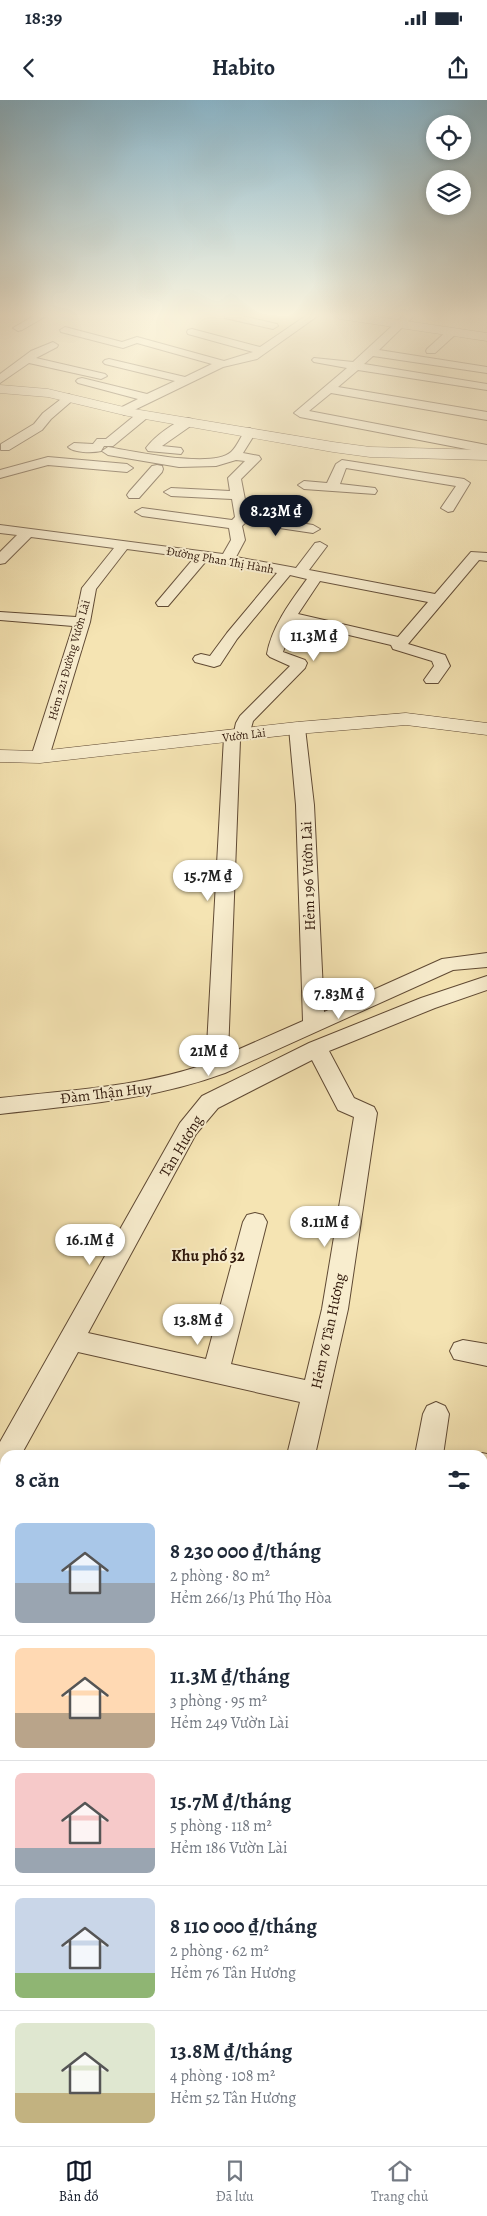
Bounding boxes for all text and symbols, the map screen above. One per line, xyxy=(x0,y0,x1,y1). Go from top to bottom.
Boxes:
text: 18:39 xyxy=(25,5,62,31)
text: Habito xyxy=(212,53,275,83)
icon: back xyxy=(15,54,43,82)
icon: share xyxy=(444,54,472,82)
map controls xyxy=(426,115,471,215)
button: locate xyxy=(426,115,471,160)
button: layers xyxy=(426,170,471,215)
pin: 8.23M ₫ xyxy=(230,494,322,537)
text: 8.23M ₫ xyxy=(250,500,302,522)
street label: Đường Phan Thị Hành xyxy=(165,543,276,577)
street label: Hẻm 221 Đường Vườn Lài xyxy=(44,598,94,722)
pin: 11.3M ₫ xyxy=(268,620,360,662)
text: 11.3M ₫ xyxy=(290,625,338,647)
street label: Vườn Lài xyxy=(220,724,267,746)
street label: Hẻm 196 Vườn Lài xyxy=(296,821,320,931)
pin: 15.7M ₫ xyxy=(162,860,254,902)
text: 15.7M ₫ xyxy=(184,865,232,887)
pin: 7.83M ₫ xyxy=(293,978,385,1020)
text: 7.83M ₫ xyxy=(314,983,364,1005)
pin: 21M ₫ xyxy=(174,1034,244,1077)
text: 21M ₫ xyxy=(190,1040,228,1062)
street label: Đàm Thận Huy xyxy=(59,1077,153,1109)
street label: Tân Hương xyxy=(155,1111,208,1181)
pin: 8.11M ₫ xyxy=(279,1206,371,1248)
text: 8.11M ₫ xyxy=(301,1211,349,1233)
pin: 16.1M ₫ xyxy=(44,1224,136,1266)
text: 16.1M ₫ xyxy=(66,1229,114,1251)
district label: Khu phố 32 xyxy=(171,1245,245,1267)
street label: Hẻm 76 Tân Hương xyxy=(306,1271,350,1391)
pin: 13.8M ₫ xyxy=(152,1304,244,1346)
text: 13.8M ₫ xyxy=(173,1309,223,1331)
text: 8 căn xyxy=(15,1466,59,1494)
icon: filters xyxy=(445,1466,473,1494)
text: 8 230 000 ₫/tháng xyxy=(170,1537,321,1565)
icon: home xyxy=(55,1543,115,1603)
text: 2 phòng · 80 m² xyxy=(170,1565,270,1587)
text: Hẻm 266/13 Phú Thọ Hòa xyxy=(170,1587,332,1609)
text: 11.3M ₫/tháng xyxy=(170,1662,290,1690)
icon: home xyxy=(55,1668,115,1728)
text: 3 phòng · 95 m² xyxy=(170,1690,267,1712)
text: Hẻm 249 Vườn Lài xyxy=(170,1712,289,1734)
text: 15.7M ₫/tháng xyxy=(170,1787,291,1815)
icon: home xyxy=(55,1793,115,1853)
text: 5 phòng · 118 m² xyxy=(170,1815,272,1837)
text: Hẻm 186 Vườn Lài xyxy=(170,1837,287,1859)
text: 8 110 000 ₫/tháng xyxy=(170,1912,317,1940)
icon: home xyxy=(55,1918,115,1978)
text: 2 phòng · 62 m² xyxy=(170,1940,269,1962)
text: Hẻm 76 Tân Hương xyxy=(170,1962,296,1984)
text: 13.8M ₫/tháng xyxy=(170,2037,292,2065)
icon: home xyxy=(55,2043,115,2103)
text: 4 phòng · 108 m² xyxy=(170,2065,275,2087)
text: Hẻm 52 Tân Hương xyxy=(170,2087,296,2109)
tab: Bản đồ xyxy=(59,2157,98,2206)
tab: Đã lưu xyxy=(216,2157,254,2206)
tab: Trang chủ xyxy=(371,2157,428,2206)

